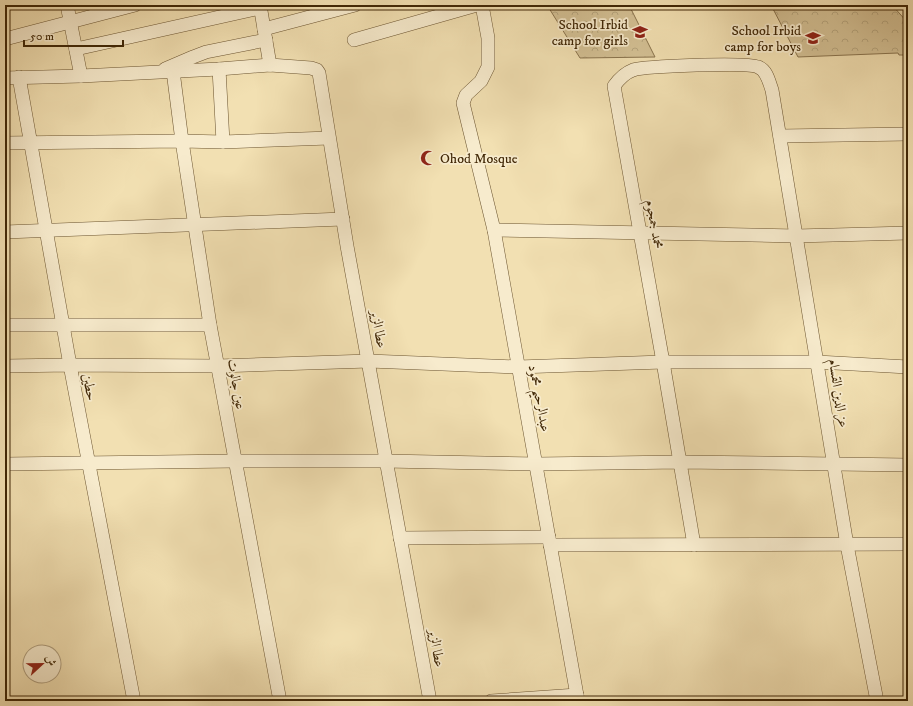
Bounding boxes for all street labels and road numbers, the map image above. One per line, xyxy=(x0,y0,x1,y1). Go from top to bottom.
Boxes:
street label: محمد جمجوم xyxy=(638,198,667,251)
street label: عطا الزير xyxy=(365,307,391,350)
street label: عين جالوت xyxy=(223,357,249,411)
street label: عز الدين القسام xyxy=(821,358,852,429)
street label: عبدالرحيم محمود xyxy=(520,363,554,434)
street label: حطين xyxy=(78,372,100,402)
street label: عطا الزير xyxy=(423,626,448,669)

